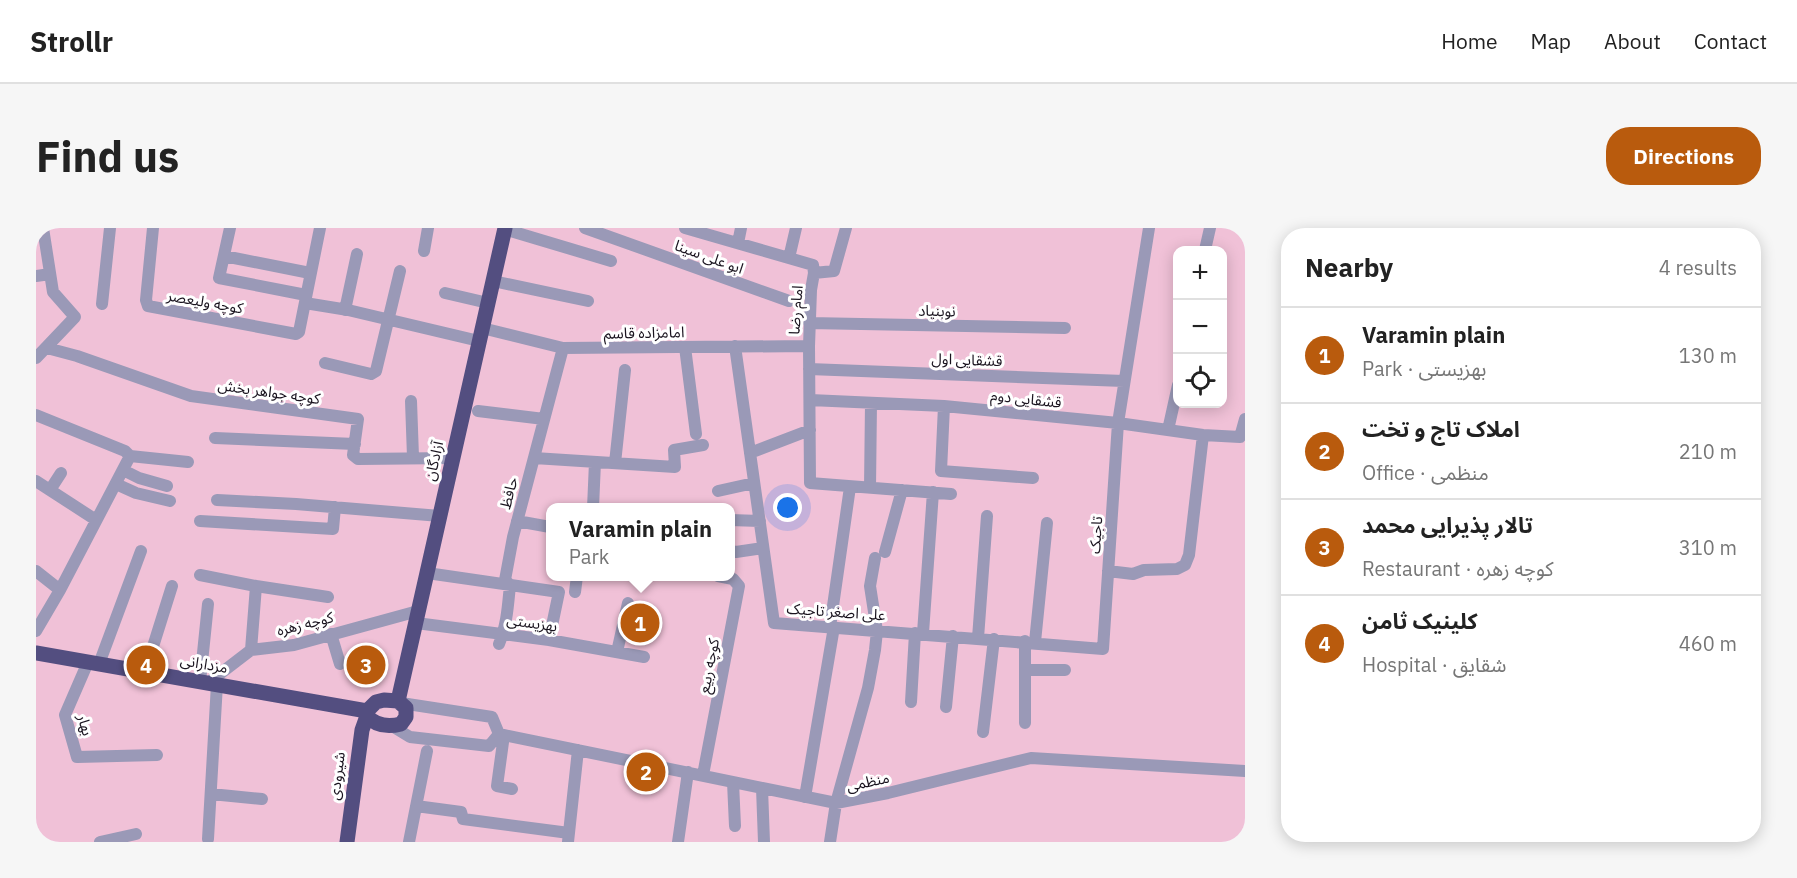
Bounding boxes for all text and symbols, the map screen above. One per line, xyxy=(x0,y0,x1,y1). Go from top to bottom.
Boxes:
text: Strollr xyxy=(30,23,113,60)
text: Home xyxy=(1441,27,1498,55)
text: Map xyxy=(1531,27,1571,55)
text: About xyxy=(1604,27,1661,55)
text: Contact xyxy=(1694,27,1767,55)
button: Directions xyxy=(1606,127,1761,185)
text: Find us xyxy=(36,129,179,184)
street label: ابو علی سینا xyxy=(672,235,746,278)
map controls xyxy=(1173,246,1227,408)
button: + xyxy=(1173,246,1227,300)
text: Nearby xyxy=(1305,250,1393,284)
text: 4 results xyxy=(1659,254,1737,281)
street label: کوچه ولیعصر xyxy=(164,285,246,319)
street label: امام رضا xyxy=(784,285,809,335)
button: − xyxy=(1173,300,1227,354)
street label: نوبنیاد xyxy=(918,301,956,320)
text: Varamin plain xyxy=(1362,320,1505,349)
street label: امامزاده قاسم xyxy=(603,322,685,345)
text: 1 xyxy=(1319,342,1331,369)
text: 130 m xyxy=(1679,342,1737,369)
street label: قشقایی اول xyxy=(931,349,1003,370)
button: locate xyxy=(1173,354,1227,408)
text: Park · بهزیستی xyxy=(1362,355,1486,382)
street label: کوچه جواهر بخش xyxy=(217,375,322,409)
street label: قشقایی دوم xyxy=(989,385,1063,414)
text: املاک تاج و تخت xyxy=(1362,414,1520,443)
text: 2 xyxy=(1319,438,1331,465)
text: 210 m xyxy=(1679,438,1737,465)
street label: آزادگان xyxy=(420,439,447,483)
text: Office · منظمی xyxy=(1362,459,1489,486)
street label: حافظ xyxy=(495,475,522,511)
your location xyxy=(773,493,802,522)
popup xyxy=(546,503,735,581)
text: تالار پذیرایی محمد xyxy=(1362,510,1533,539)
text: Varamin plain xyxy=(569,514,712,543)
street label: تاجیک xyxy=(1085,515,1106,555)
text: 3 xyxy=(1319,534,1331,561)
text: 310 m xyxy=(1679,534,1737,561)
text: Park xyxy=(569,543,609,570)
text: Restaurant · کوچه زهره xyxy=(1362,555,1554,582)
street label: علی اصغر تاجیک xyxy=(786,599,886,624)
pin: 1 xyxy=(620,600,660,646)
text: کلینیک ثامن xyxy=(1362,606,1478,635)
street label: کوچه زهره xyxy=(275,607,336,641)
street label: بهزیستی xyxy=(505,610,559,635)
text: 4 xyxy=(1319,630,1331,657)
text: 460 m xyxy=(1679,630,1737,657)
street label: کوچه ربیع xyxy=(694,636,726,696)
pin: 4 xyxy=(126,642,166,688)
pin: 3 xyxy=(346,642,386,688)
street label: مزدارانی xyxy=(179,650,229,677)
text: Hospital · شقایق xyxy=(1362,651,1506,678)
street label: بهار xyxy=(73,711,97,738)
street label: شیرودی xyxy=(324,750,349,801)
pin: 2 xyxy=(626,750,666,794)
street label: منظمی xyxy=(845,768,891,795)

